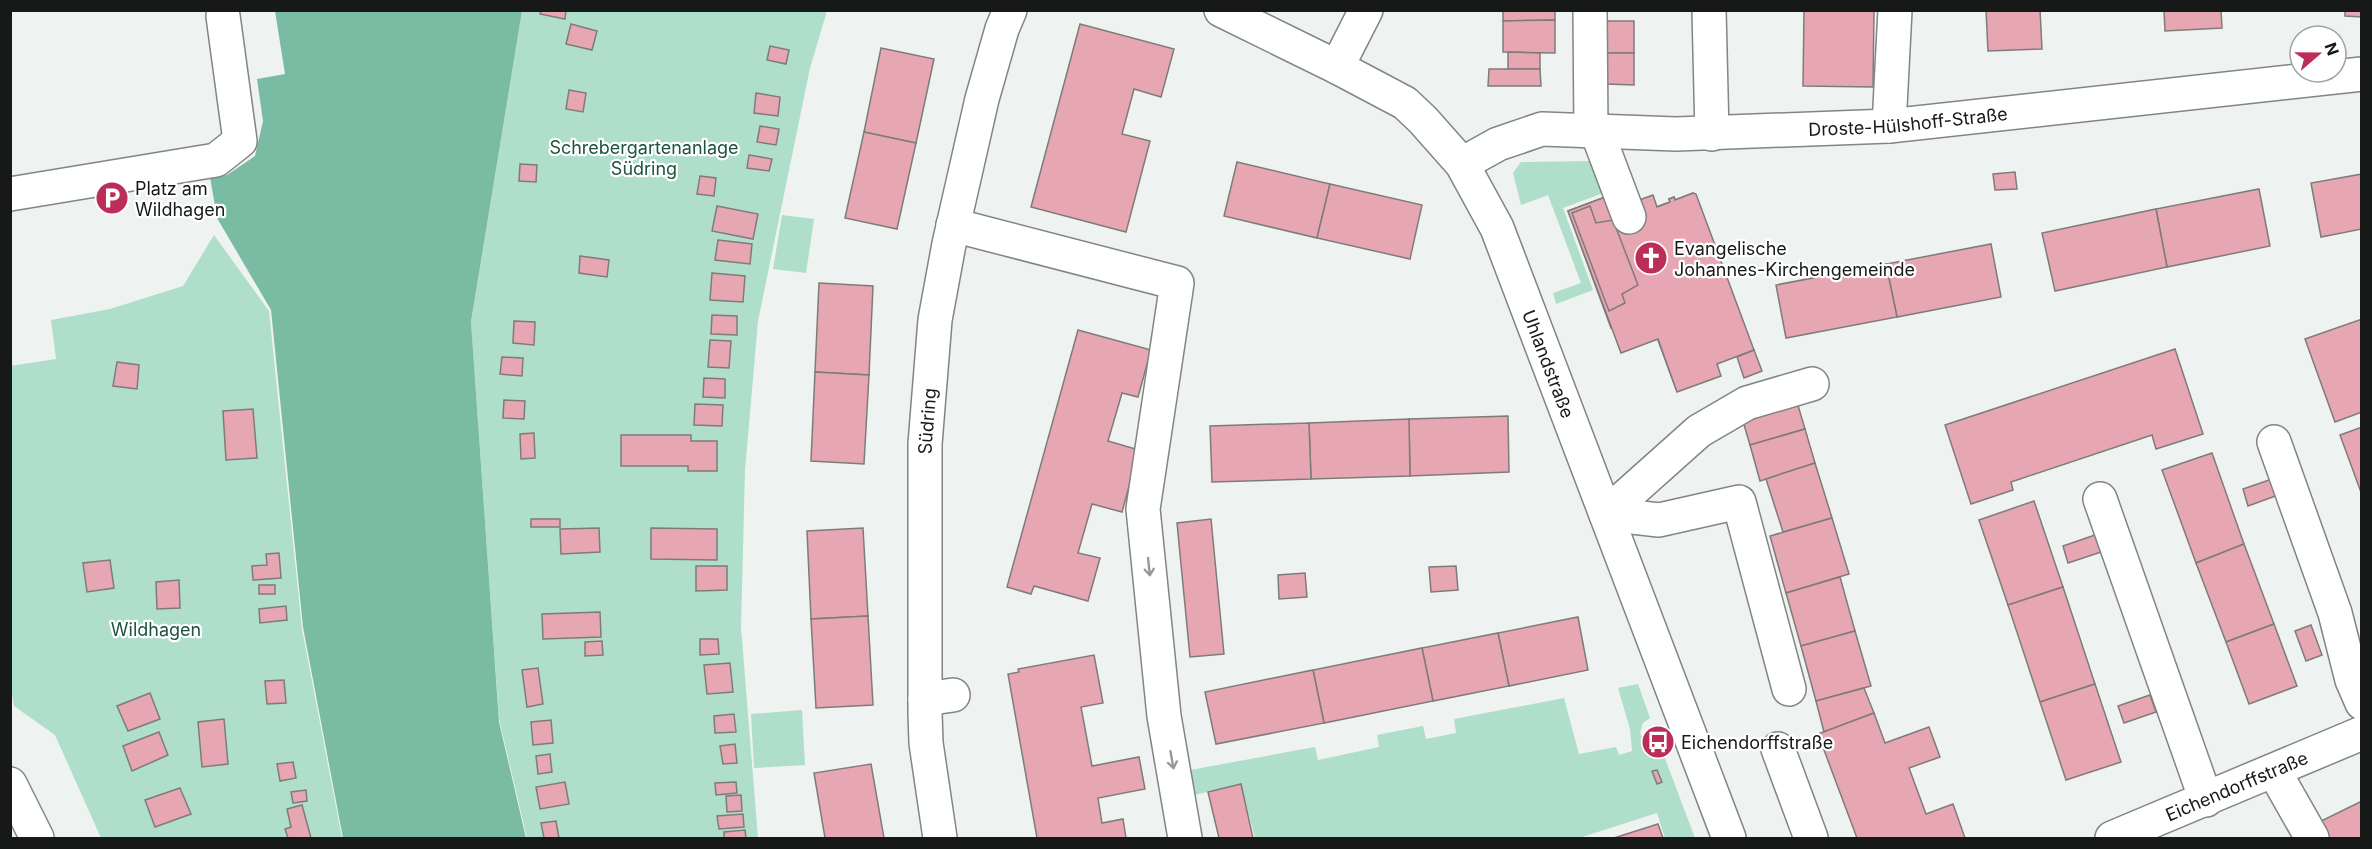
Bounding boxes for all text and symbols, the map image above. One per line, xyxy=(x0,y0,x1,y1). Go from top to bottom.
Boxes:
north arrow xyxy=(2288,24,2348,84)
text: N xyxy=(2321,40,2344,58)
street label: Droste-Hülshoff-Straße xyxy=(1808,103,2009,140)
park label: Schrebergartenanlage Südring xyxy=(549,137,739,179)
place label: Platz am Wildhagen xyxy=(135,178,225,220)
parking icon: Platz am Wildhagen xyxy=(94,180,130,216)
place label: Evangelische Johannes-Kirchengemeinde xyxy=(1674,238,1915,280)
church icon: Evangelische Johannes-Kirchengemeinde xyxy=(1633,240,1669,276)
street label: Uhlandstraße xyxy=(1519,307,1579,421)
street label: Südring xyxy=(915,387,940,454)
one-way arrow xyxy=(1143,556,1154,576)
park label: Wildhagen xyxy=(111,619,201,640)
bus stop icon: Eichendorffstraße xyxy=(1640,724,1676,760)
place label: Eichendorffstraße xyxy=(1681,732,1833,753)
street label: Eichendorffstraße xyxy=(2162,747,2311,825)
one-way arrow xyxy=(1166,750,1177,770)

